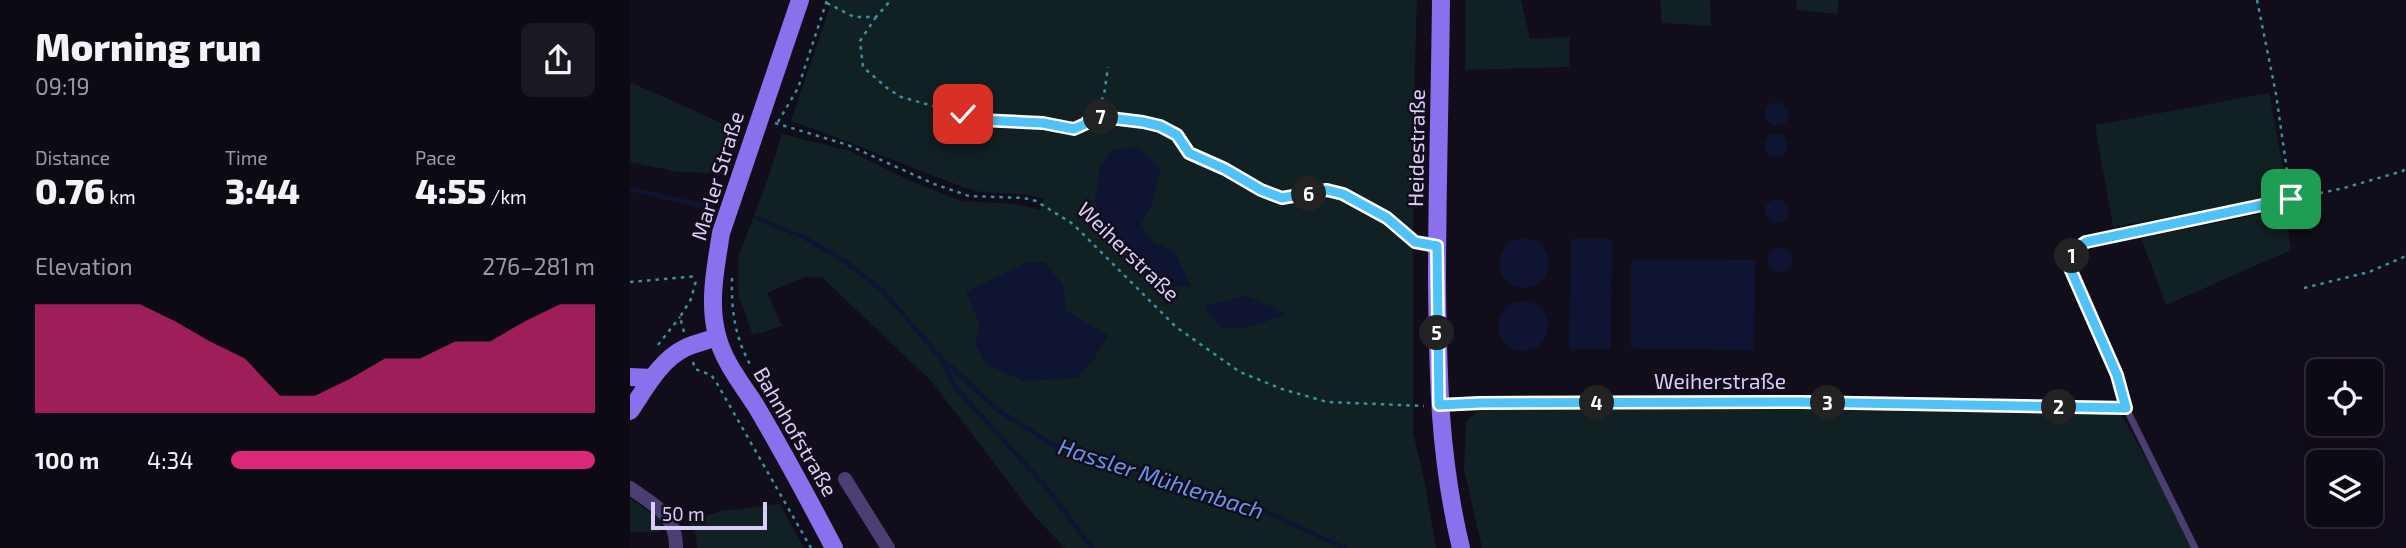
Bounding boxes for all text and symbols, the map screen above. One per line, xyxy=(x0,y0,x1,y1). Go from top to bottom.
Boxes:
text: Morning run xyxy=(35,23,261,69)
button: share xyxy=(521,23,595,97)
text: 09:19 xyxy=(35,72,90,100)
pin xyxy=(933,84,993,144)
street label: Heidestraße xyxy=(1402,89,1429,207)
icon: check xyxy=(944,95,982,133)
pin: 7 xyxy=(1084,100,1119,134)
text: 7 xyxy=(1095,105,1106,128)
street label: Marler Straße xyxy=(685,108,748,243)
text: Distance xyxy=(35,146,110,169)
text: Time xyxy=(225,146,268,169)
text: Pace xyxy=(415,146,456,169)
text: 0.76 xyxy=(35,169,105,211)
text: 3:44 xyxy=(225,169,300,211)
text: 4:55 xyxy=(415,169,486,211)
pin xyxy=(2261,169,2321,229)
pin: 6 xyxy=(1292,176,1326,212)
icon: arrive xyxy=(2272,180,2310,218)
text: 6 xyxy=(1303,182,1314,205)
text: km xyxy=(105,185,136,208)
text: /km xyxy=(486,185,527,208)
street label: Weiherstraße xyxy=(1073,196,1185,306)
pin: 1 xyxy=(2054,238,2090,274)
text: 1 xyxy=(2067,244,2076,267)
text: Elevation xyxy=(35,252,133,280)
text: 276–281 m xyxy=(482,252,595,280)
pin: 5 xyxy=(1420,316,1454,350)
text: 5 xyxy=(1431,321,1442,344)
map controls xyxy=(2306,359,2383,527)
button: locate xyxy=(2306,359,2383,436)
street label: Bahnhofstraße xyxy=(749,362,843,500)
street label: Weiherstraße xyxy=(1654,368,1786,393)
pin: 4 xyxy=(1580,386,1614,420)
pin: 3 xyxy=(1810,386,1846,420)
pin: 2 xyxy=(2042,390,2076,424)
text: 4 xyxy=(1590,391,1603,414)
text: 3 xyxy=(1822,391,1833,414)
text: 2 xyxy=(2053,395,2064,418)
water label: Hassler Mühlenbach xyxy=(1055,432,1268,524)
text: 100 m xyxy=(35,446,99,474)
text: 4:34 xyxy=(147,446,194,474)
button: layers xyxy=(2306,450,2383,527)
scale bar xyxy=(651,499,766,531)
text: 50 m xyxy=(662,502,705,525)

